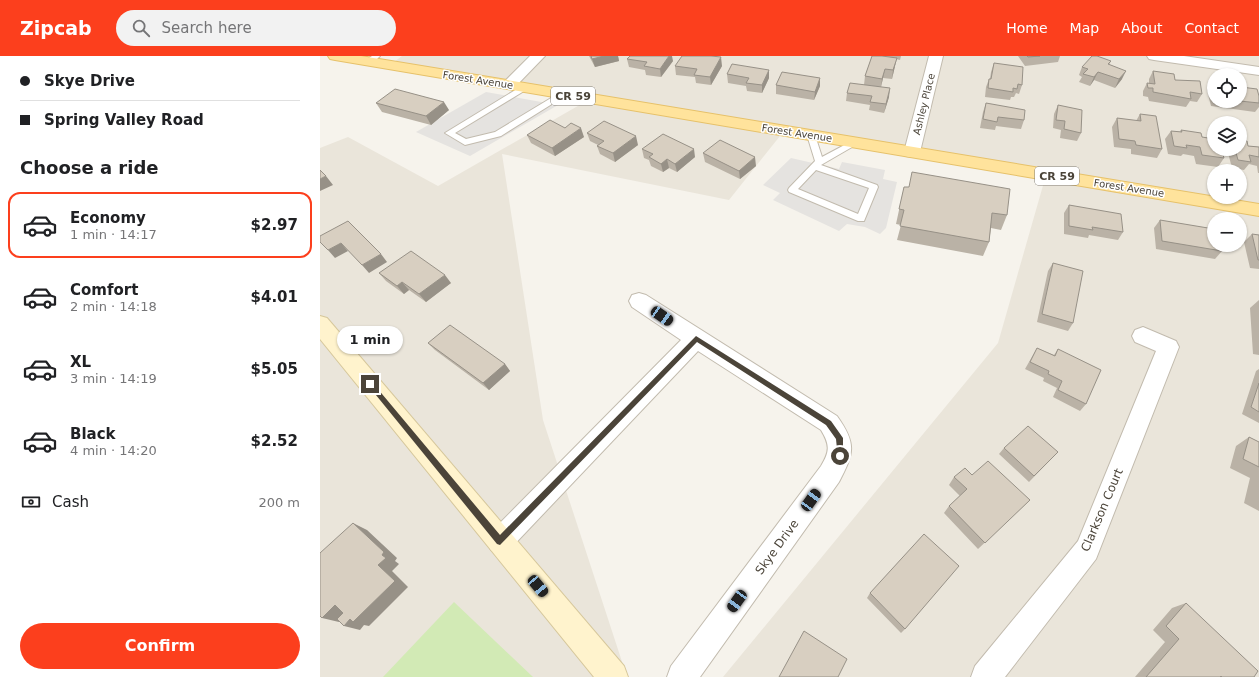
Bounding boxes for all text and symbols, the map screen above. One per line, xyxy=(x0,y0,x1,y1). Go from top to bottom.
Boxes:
search box xyxy=(116,10,396,46)
text: Zipcab xyxy=(20,17,92,39)
icon: search xyxy=(130,17,152,39)
text: Search here xyxy=(162,19,252,37)
text: Home xyxy=(1006,20,1048,36)
text: Map xyxy=(1070,20,1099,36)
text: About xyxy=(1121,20,1163,36)
text: Contact xyxy=(1185,20,1239,36)
map controls xyxy=(1207,68,1247,252)
button: locate xyxy=(1207,68,1247,108)
street label: Forest Avenue xyxy=(442,69,514,91)
text: Skye Drive xyxy=(44,72,135,90)
street label: Ashley Place xyxy=(911,72,937,136)
road number: CR 59 xyxy=(551,87,595,105)
text: Spring Valley Road xyxy=(44,111,204,129)
button: layers xyxy=(1207,116,1247,156)
street label: Forest Avenue xyxy=(761,122,833,144)
text: Choose a ride xyxy=(20,157,159,178)
button: + xyxy=(1207,164,1247,204)
road number: CR 59 xyxy=(1035,167,1079,185)
street label: Forest Avenue xyxy=(1093,177,1165,199)
icon: car xyxy=(22,207,58,243)
text: Economy xyxy=(70,209,146,227)
button: − xyxy=(1207,212,1247,252)
text: $2.97 xyxy=(251,216,298,234)
text: 1 min · 14:17 xyxy=(70,227,157,242)
icon: car xyxy=(22,279,58,315)
text: Comfort xyxy=(70,281,138,299)
text: $4.01 xyxy=(251,288,298,306)
text: 2 min · 14:18 xyxy=(70,299,157,314)
car xyxy=(649,304,675,328)
callout: 1 min xyxy=(337,326,403,354)
text: 1 min xyxy=(350,332,390,347)
icon: car xyxy=(22,351,58,387)
text: XL xyxy=(70,353,91,371)
text: $5.05 xyxy=(251,360,298,378)
text: 3 min · 14:19 xyxy=(70,371,157,386)
route end xyxy=(361,375,379,393)
icon: car xyxy=(22,423,58,459)
text: Black xyxy=(70,425,116,443)
text: $2.52 xyxy=(251,432,298,450)
text: 4 min · 14:20 xyxy=(70,443,157,458)
route start xyxy=(831,447,849,465)
street label: Clarkson Court xyxy=(1078,466,1126,554)
car xyxy=(799,487,823,513)
icon: cash xyxy=(20,491,42,513)
text: Cash xyxy=(52,493,89,511)
text: 200 m xyxy=(258,495,300,510)
street label: Skye Drive xyxy=(752,517,802,577)
car xyxy=(526,573,550,599)
car xyxy=(725,588,749,614)
button: Confirm xyxy=(20,623,300,669)

